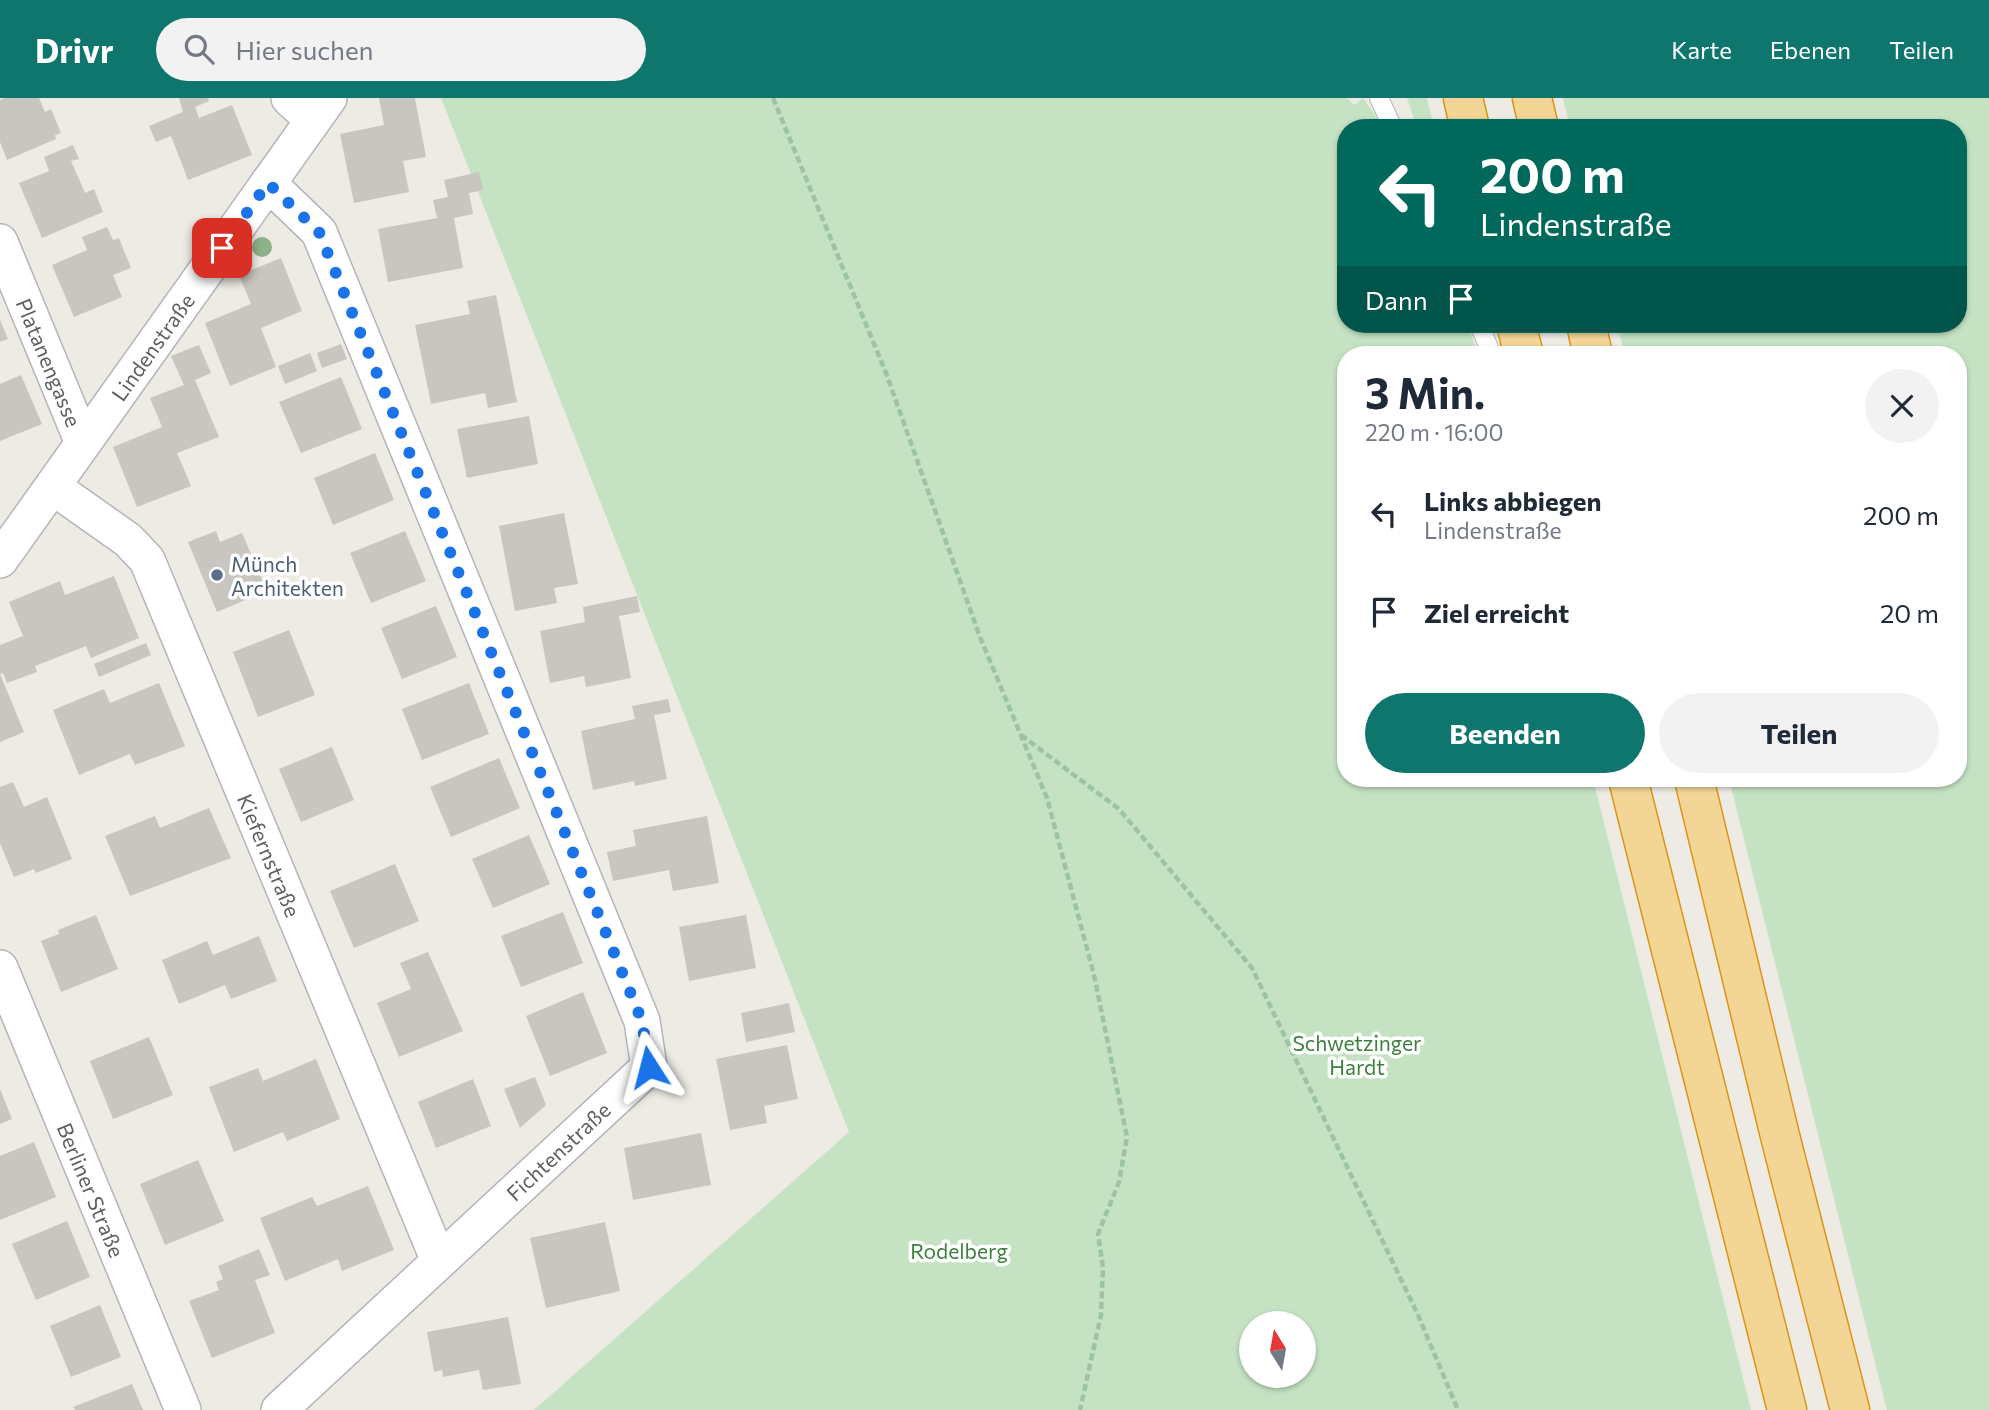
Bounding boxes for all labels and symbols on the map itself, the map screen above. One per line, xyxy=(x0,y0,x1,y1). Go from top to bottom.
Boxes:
pin xyxy=(192,218,252,278)
street label: Lindenstraße xyxy=(105,288,199,405)
street label: Platanengasse xyxy=(12,294,87,430)
place label: Münch Architekten xyxy=(231,551,344,600)
marker: Münch Architekten xyxy=(209,567,225,583)
street label: Kiefernstraße xyxy=(233,790,307,920)
position arrow xyxy=(612,1030,686,1104)
park label: Schwetzinger Hardt xyxy=(1293,1030,1421,1079)
street label: Fichtenstraße xyxy=(501,1097,615,1205)
street label: Berliner Straße xyxy=(53,1119,131,1261)
park label: Rodelberg xyxy=(910,1238,1008,1263)
north arrow xyxy=(1239,1311,1316,1388)

